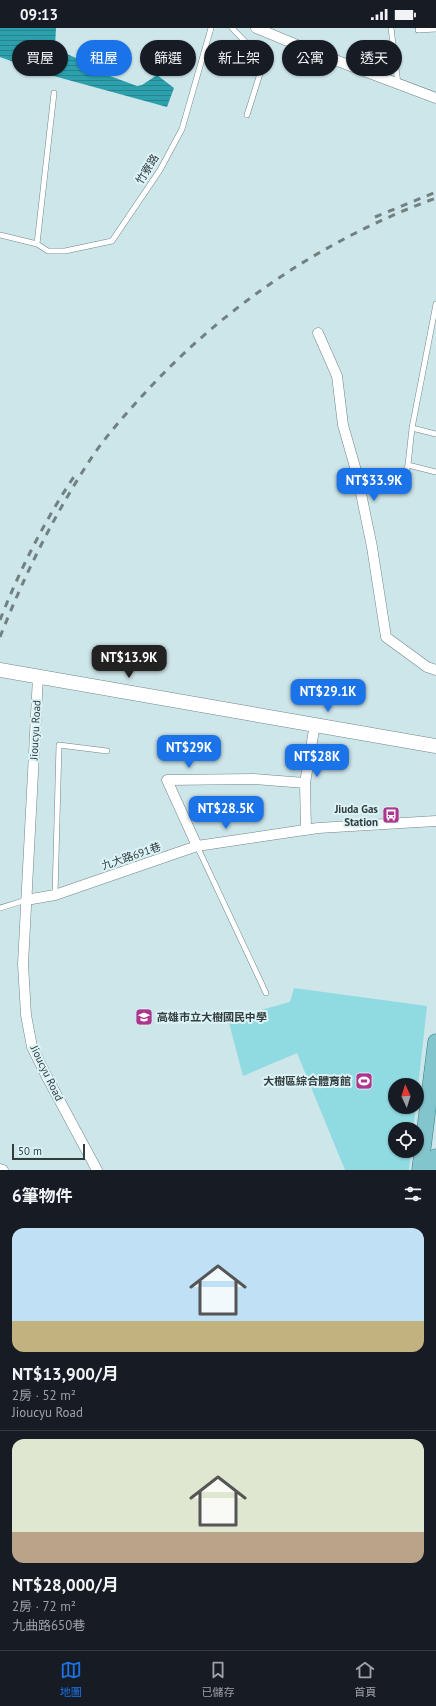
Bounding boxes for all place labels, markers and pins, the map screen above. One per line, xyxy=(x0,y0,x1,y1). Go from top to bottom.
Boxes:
pin: NT$33.9K xyxy=(333,468,415,502)
pin: NT$13.9K xyxy=(88,645,170,679)
pin: NT$29.1K xyxy=(287,679,369,713)
pin: NT$29K xyxy=(156,735,222,769)
pin: NT$28K xyxy=(284,744,350,778)
pin: NT$28.5K xyxy=(185,796,267,830)
place label: Jiuda Gas Station xyxy=(334,802,378,829)
bus stop icon: Jiuda Gas Station xyxy=(381,805,401,825)
school or university icon: 高雄市立大樹國民中學 xyxy=(134,1007,154,1027)
place label: 高雄市立大樹國民中學 xyxy=(157,1010,267,1024)
sports icon: 大樹區綜合體育館 xyxy=(354,1071,374,1091)
place label: 大樹區綜合體育館 xyxy=(263,1074,351,1088)

